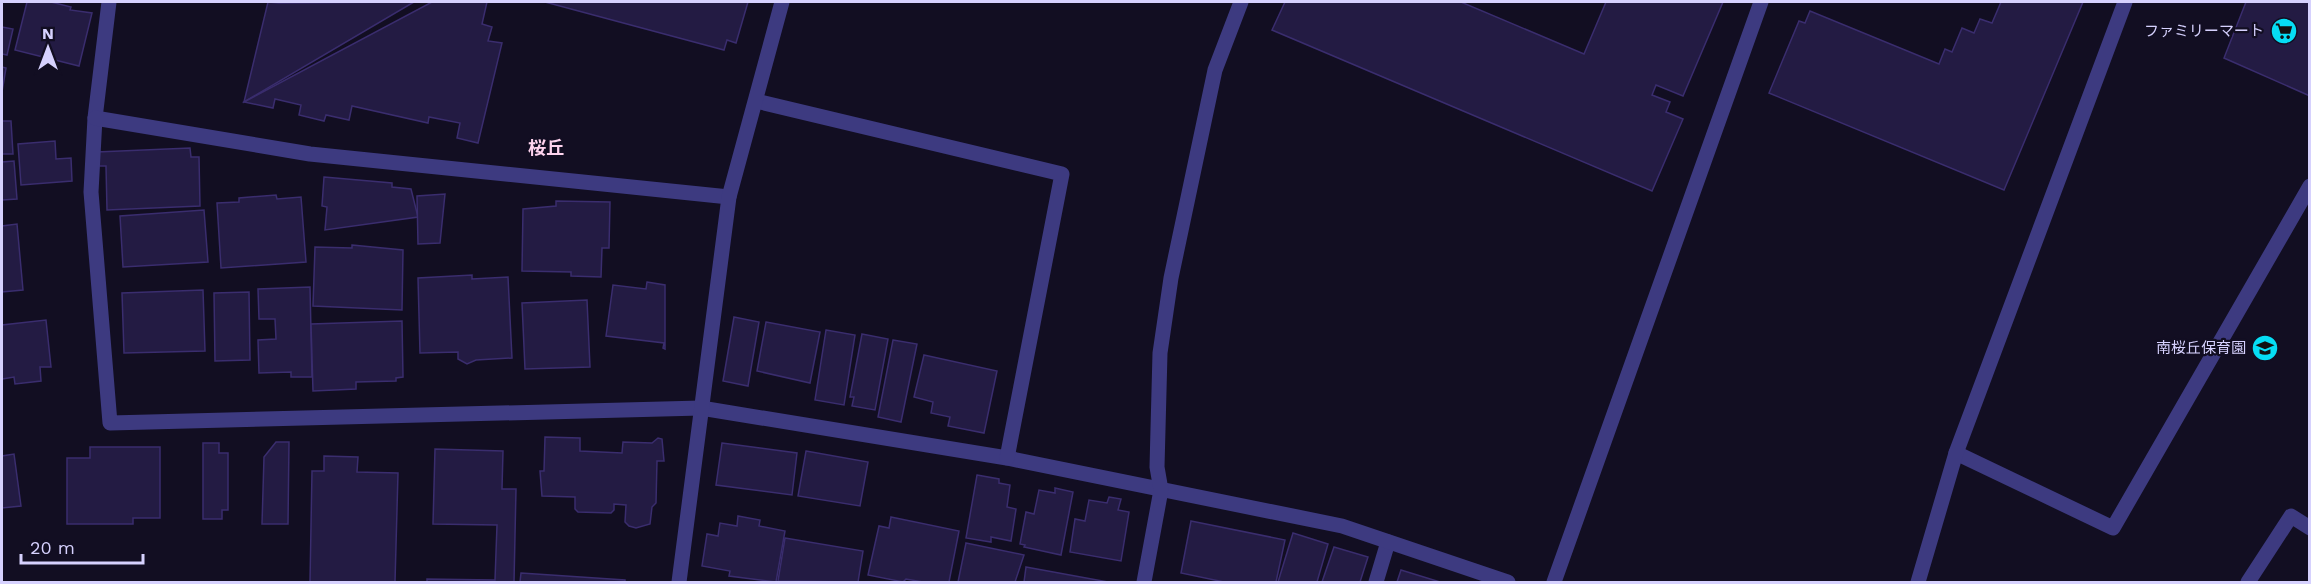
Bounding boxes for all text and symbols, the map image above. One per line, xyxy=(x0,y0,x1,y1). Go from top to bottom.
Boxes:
supermarket icon: ファミリーマート xyxy=(2269,16,2299,46)
north arrow xyxy=(18,18,78,78)
place label: ファミリーマート xyxy=(2144,22,2264,40)
text: N xyxy=(42,24,54,43)
district label: 桜丘 xyxy=(528,137,564,158)
school or university icon: 南桜丘保育園 xyxy=(2250,333,2280,363)
place label: 南桜丘保育園 xyxy=(2156,339,2246,357)
scale bar xyxy=(21,527,142,565)
text: 20 m xyxy=(30,537,75,558)

